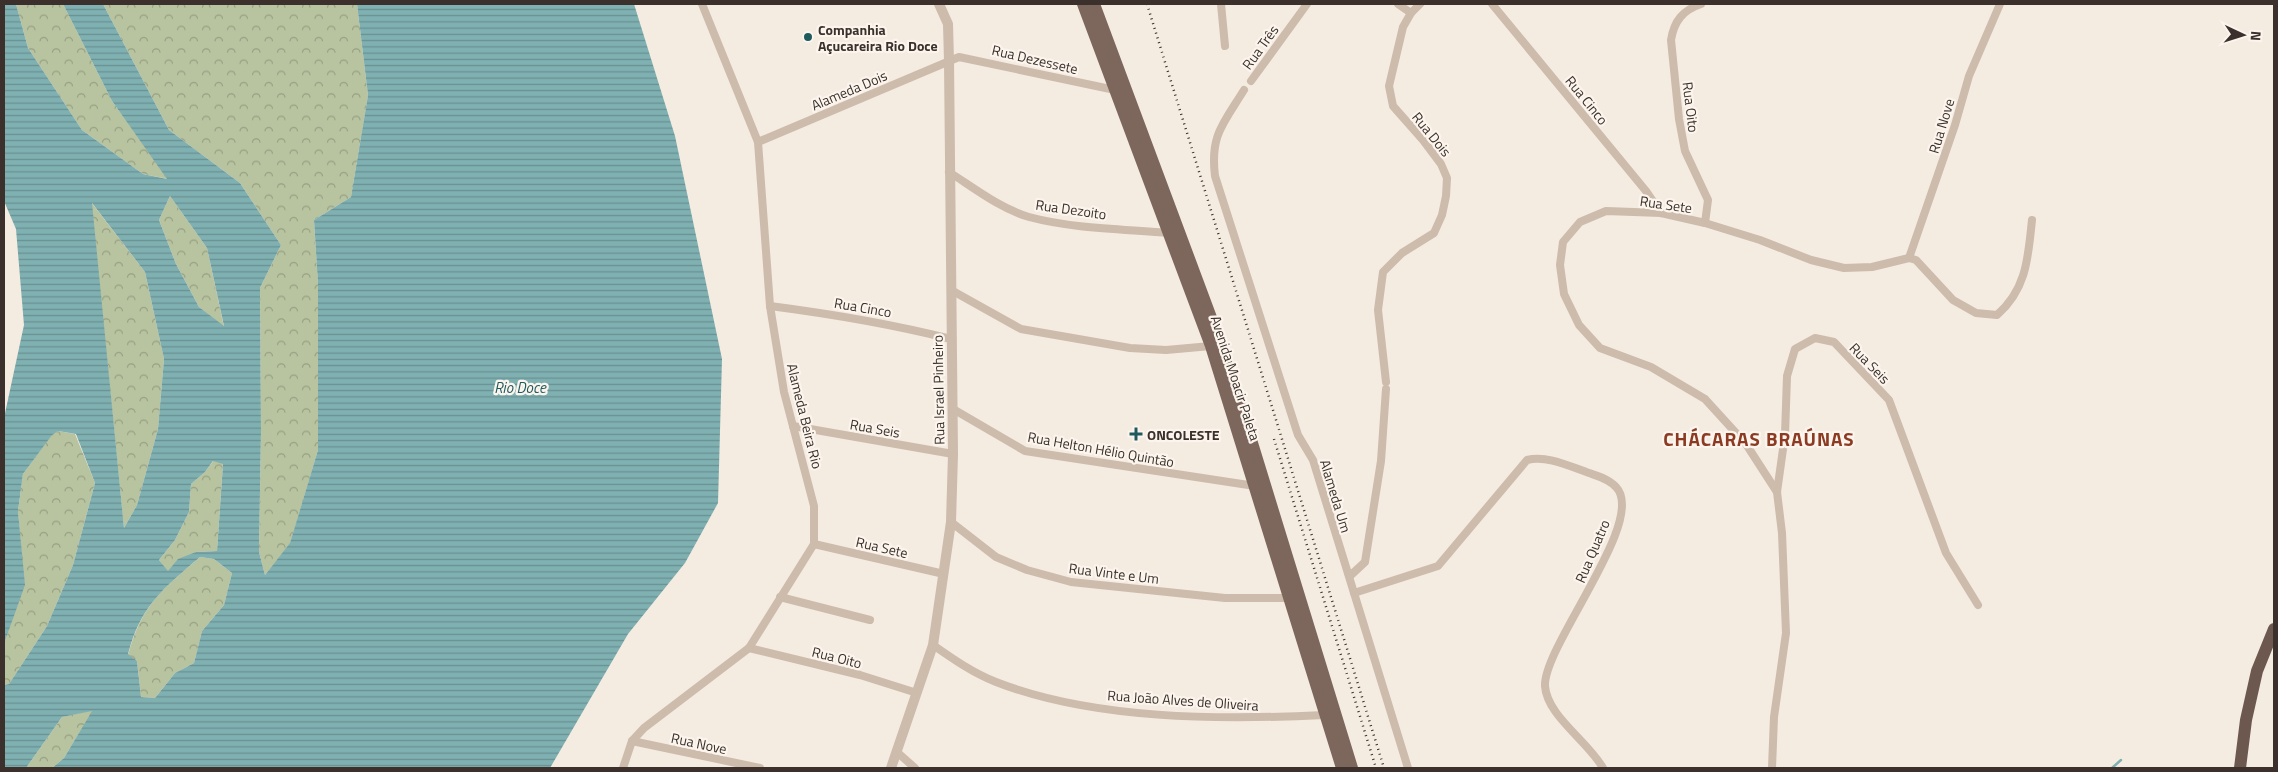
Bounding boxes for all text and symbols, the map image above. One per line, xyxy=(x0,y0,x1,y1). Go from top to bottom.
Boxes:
north arrow xyxy=(2218,10,2268,60)
place label: Companhia Açucareira Rio Doce xyxy=(818,19,938,56)
street label: Rua Três xyxy=(1237,20,1283,74)
text: N xyxy=(2246,30,2267,42)
marker: Companhia Açucareira Rio Doce xyxy=(802,31,814,43)
street label: Rua Dezessete xyxy=(990,39,1080,79)
street label: Alameda Dois xyxy=(808,65,890,115)
street label: Rua Cinco xyxy=(1561,71,1613,129)
street label: Rua Oito xyxy=(1677,81,1705,133)
street label: Rua Nove xyxy=(1923,96,1959,156)
street label: Rua Dois xyxy=(1407,107,1457,161)
street label: Rua Sete xyxy=(1638,190,1694,218)
street label: Rua Dezoito xyxy=(1034,194,1108,224)
street label: Rua Cinco xyxy=(833,292,893,322)
street label: Avenida Moacir Paleta xyxy=(1206,313,1266,443)
street label: Rua Israel Pinheiro xyxy=(927,335,949,445)
street label: Rua Seis xyxy=(1845,338,1895,388)
street label: Alameda Beira Rio xyxy=(782,361,828,471)
water label: Rio Doce xyxy=(494,376,547,399)
street label: Rua Seis xyxy=(848,413,902,443)
place label: ONCOLESTE xyxy=(1147,424,1220,445)
district label: CHÁCARAS BRAÚNAS xyxy=(1663,424,1855,453)
street label: Rua Helton Hélio Quintão xyxy=(1026,426,1176,472)
marker: ONCOLESTE xyxy=(1129,427,1143,441)
street label: Alameda Um xyxy=(1315,457,1357,535)
street label: Rua Quatro xyxy=(1569,516,1615,586)
street label: Rua Sete xyxy=(854,531,910,563)
street label: Rua Vinte e Um xyxy=(1068,557,1160,589)
street label: Rua Oito xyxy=(810,641,864,673)
street label: Rua João Alves de Oliveira xyxy=(1107,684,1259,716)
street label: Rua Nove xyxy=(669,727,729,759)

